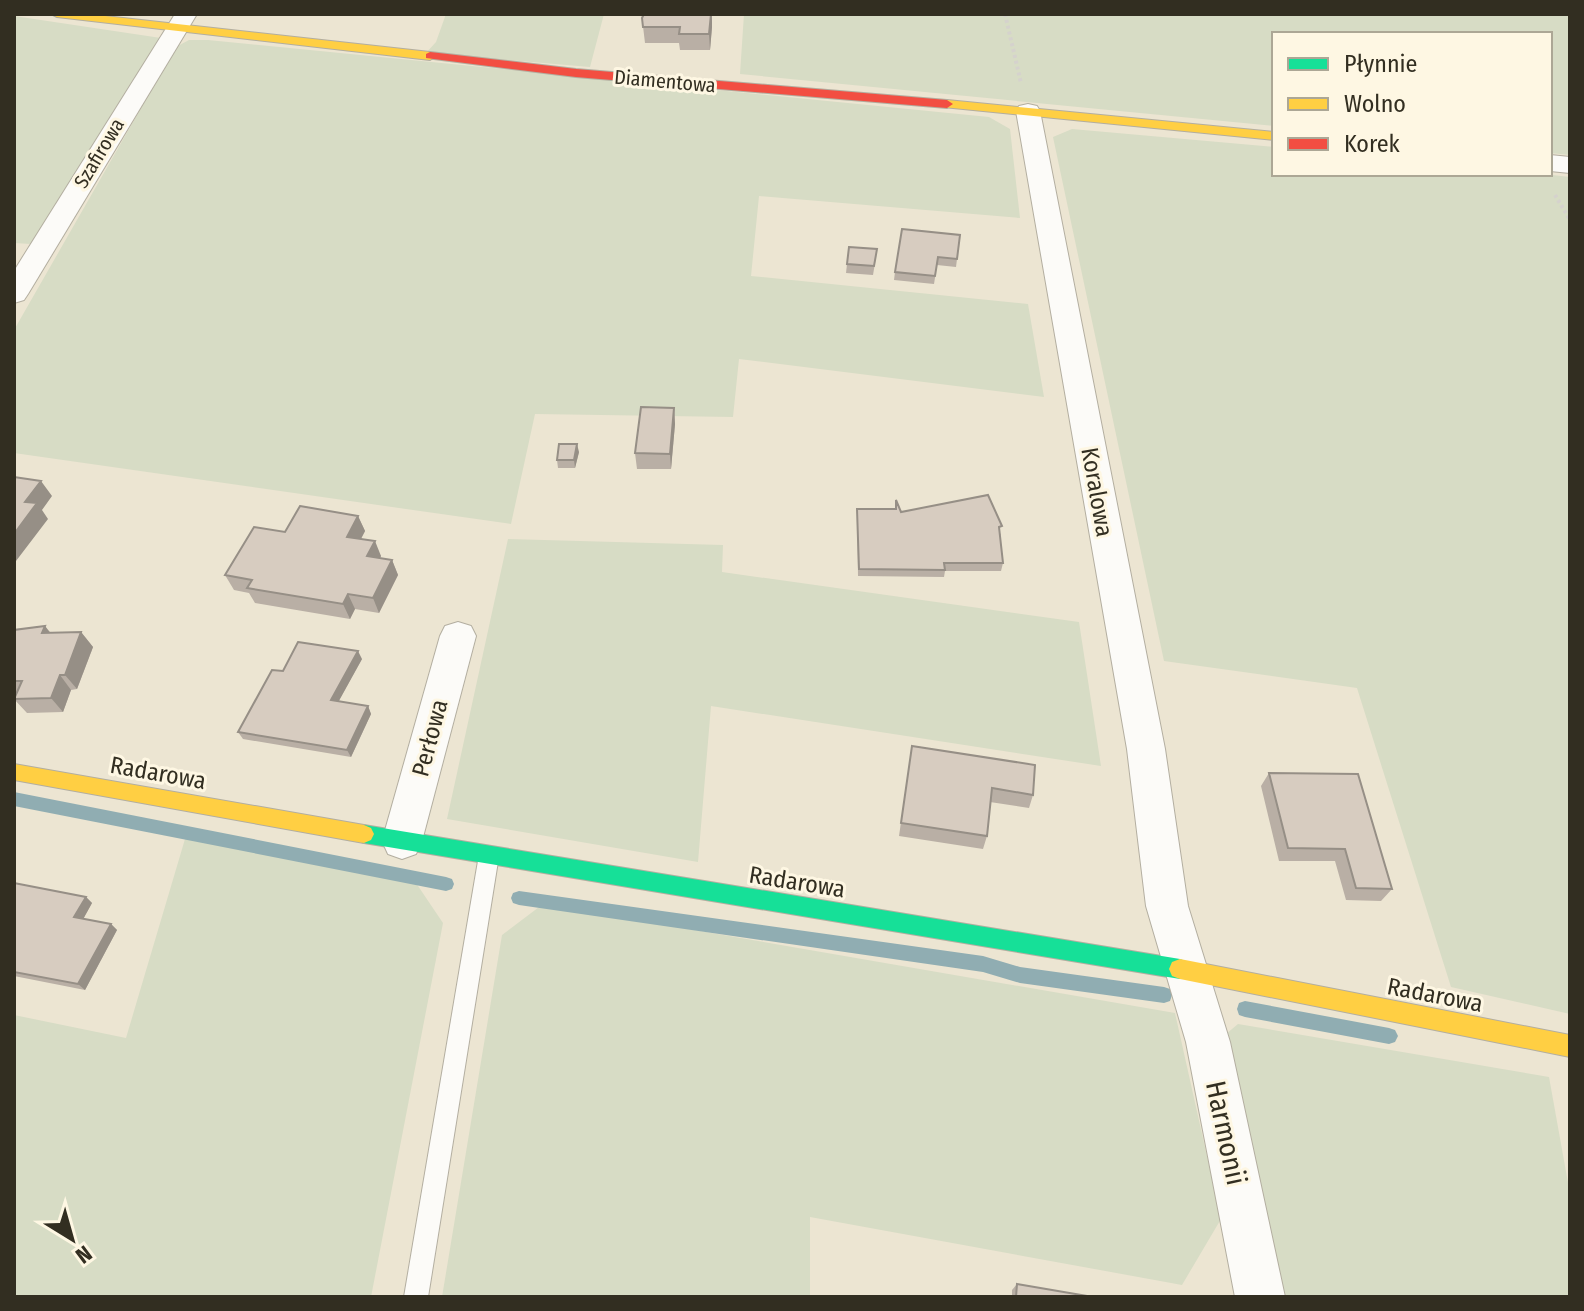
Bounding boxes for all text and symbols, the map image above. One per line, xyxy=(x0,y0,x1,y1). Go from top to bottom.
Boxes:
legend xyxy=(1272,32,1552,176)
text: Płynnie xyxy=(1344,50,1417,78)
street label: Diamentowa xyxy=(613,65,717,97)
text: Wolno xyxy=(1344,90,1406,118)
street label: Szafirowa xyxy=(69,114,129,192)
text: Korek xyxy=(1344,130,1401,158)
street label: Koralowa xyxy=(1075,445,1119,539)
street label: Perłowa xyxy=(406,696,454,780)
street label: Radarowa xyxy=(108,751,208,795)
street label: Radarowa xyxy=(747,861,847,903)
street label: Radarowa xyxy=(1385,972,1485,1018)
street label: Harmonii xyxy=(1199,1078,1253,1188)
north arrow xyxy=(32,1199,112,1279)
text: N xyxy=(70,1240,97,1269)

